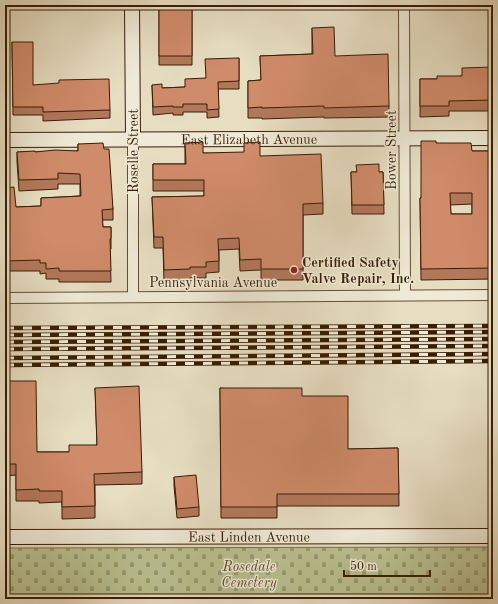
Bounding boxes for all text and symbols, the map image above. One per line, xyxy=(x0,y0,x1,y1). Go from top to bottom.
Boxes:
street label: Roselle Street xyxy=(127,109,141,193)
street label: Bower Street xyxy=(385,110,399,190)
street label: East Elizabeth Avenue xyxy=(181,133,317,147)
place label: Certified Safety Valve Repair, Inc. xyxy=(302,256,414,286)
marker: Certified Safety Valve Repair, Inc. xyxy=(289,265,299,275)
street label: Pennsylvania Avenue xyxy=(149,276,277,290)
street label: East Linden Avenue xyxy=(188,530,310,545)
scale bar xyxy=(344,552,430,578)
park label: Rosedale Cemetery xyxy=(221,560,278,591)
text: 50 m xyxy=(350,560,377,573)

